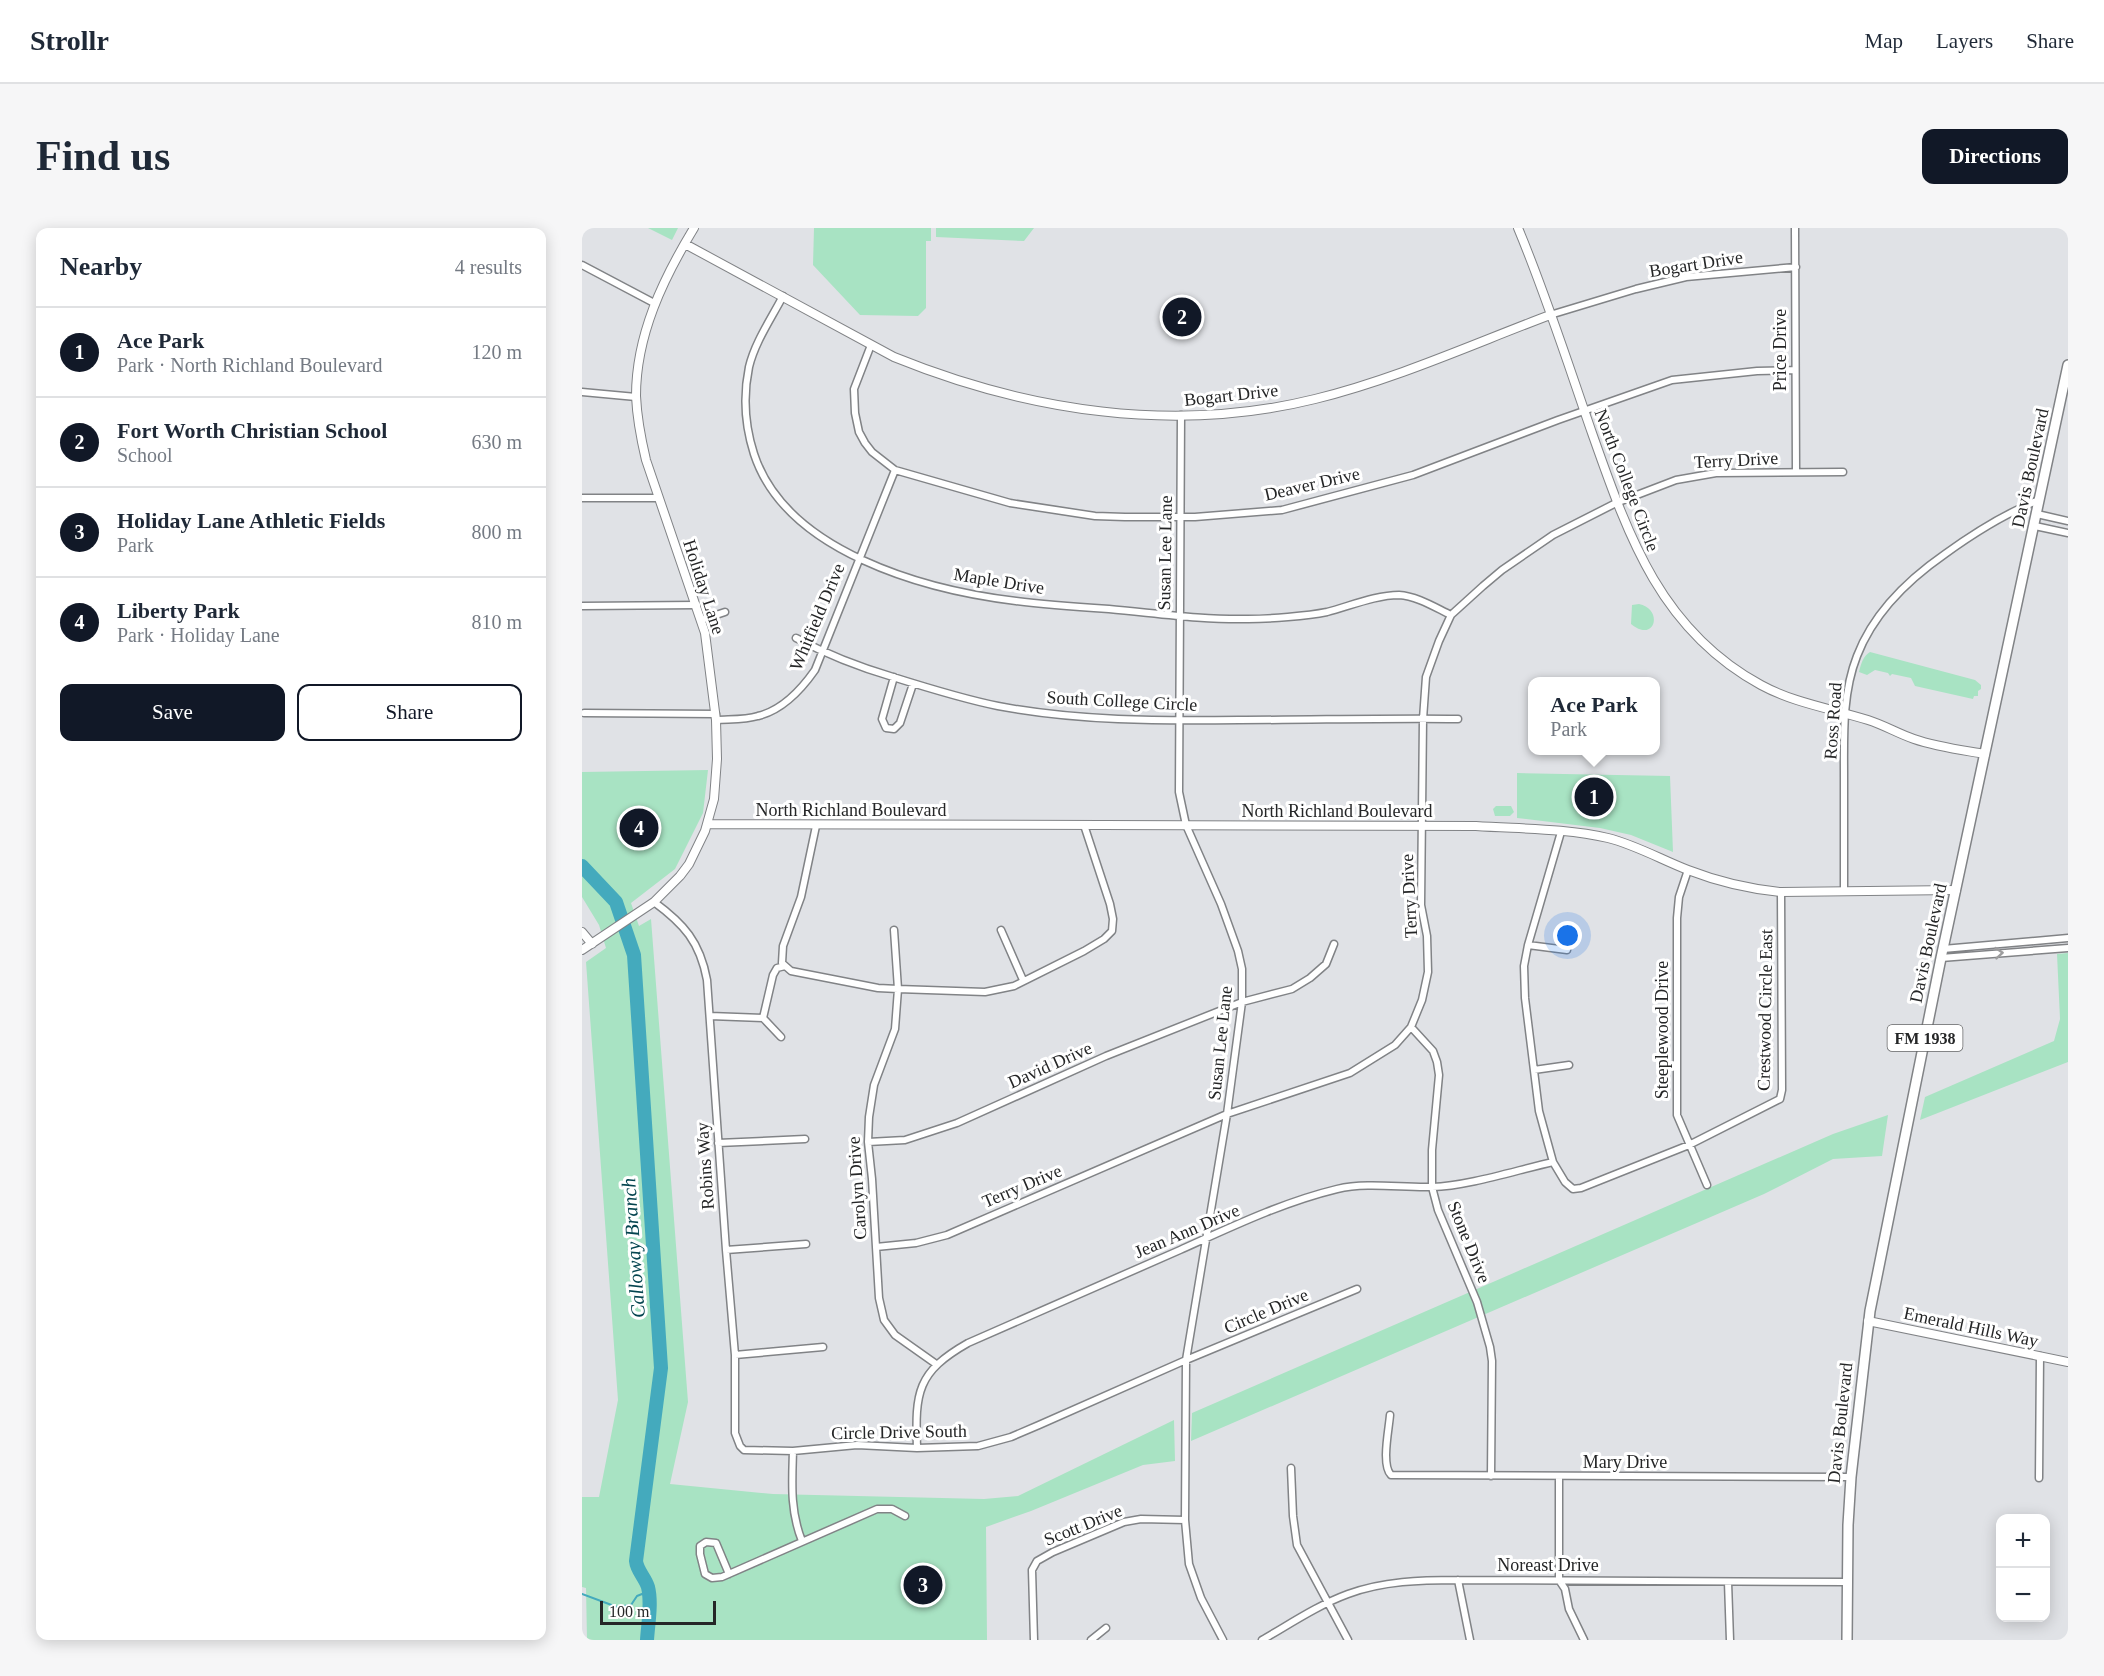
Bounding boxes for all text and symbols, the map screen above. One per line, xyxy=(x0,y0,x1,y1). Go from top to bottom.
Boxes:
text: Strollr xyxy=(30,25,109,56)
text: Map xyxy=(1865,29,1903,53)
text: Layers xyxy=(1936,29,1993,53)
text: Share xyxy=(2026,29,2074,53)
button: Directions xyxy=(1922,129,2068,184)
text: Find us xyxy=(36,133,170,179)
street label: Bogart Drive xyxy=(1648,247,1744,281)
text: Nearby xyxy=(60,252,142,281)
text: 4 results xyxy=(455,256,522,278)
pin: 2 xyxy=(1162,294,1202,340)
street label: Price Drive xyxy=(1770,309,1790,391)
text: Ace Park xyxy=(117,328,204,353)
text: 1 xyxy=(75,341,85,363)
text: 120 m xyxy=(471,341,522,363)
text: Park · North Richland Boulevard xyxy=(117,354,383,376)
street label: Bogart Drive xyxy=(1183,380,1279,410)
street label: North College Circle xyxy=(1591,406,1663,554)
street label: Davis Boulevard xyxy=(2008,407,2052,529)
text: Fort Worth Christian School xyxy=(117,418,387,443)
text: 2 xyxy=(75,431,85,453)
text: 630 m xyxy=(471,431,522,453)
text: School xyxy=(117,444,173,466)
street label: Terry Drive xyxy=(1693,448,1779,472)
street label: Deaver Drive xyxy=(1262,463,1362,505)
street label: Susan Lee Lane xyxy=(1154,495,1176,611)
text: Holiday Lane Athletic Fields xyxy=(117,508,385,533)
text: 3 xyxy=(75,521,85,543)
text: 800 m xyxy=(471,521,522,543)
text: Park xyxy=(117,534,154,556)
street label: Holiday Lane xyxy=(679,537,729,637)
street label: Whitfield Drive xyxy=(785,560,849,674)
street label: Maple Drive xyxy=(952,564,1046,598)
text: Liberty Park xyxy=(117,598,240,623)
text: 4 xyxy=(75,611,85,633)
text: 810 m xyxy=(471,611,522,633)
text: Park · Holiday Lane xyxy=(117,624,280,646)
popup xyxy=(1528,677,1660,755)
street label: Ross Road xyxy=(1820,682,1846,760)
button: Save xyxy=(60,684,285,741)
button: Share xyxy=(297,684,522,741)
street label: South College Circle xyxy=(1046,687,1198,715)
text: Ace Park xyxy=(1550,692,1638,717)
text: Park xyxy=(1550,718,1587,740)
pin: 1 xyxy=(1574,774,1614,820)
street label: North Richland Boulevard xyxy=(756,800,946,820)
street label: North Richland Boulevard xyxy=(1242,801,1432,821)
pin: 4 xyxy=(620,806,658,850)
street label: Terry Drive xyxy=(1397,853,1421,939)
street label: Davis Boulevard xyxy=(1906,882,1950,1004)
your location xyxy=(1553,921,1582,950)
street label: Crestwood Circle East xyxy=(1754,929,1776,1091)
one-way arrow xyxy=(1995,947,2004,960)
street label: Steeplewood Drive xyxy=(1652,961,1672,1099)
street label: Susan Lee Lane xyxy=(1204,985,1236,1101)
road number: FM 1938 xyxy=(1888,1025,1962,1051)
street label: David Drive xyxy=(1005,1038,1095,1092)
street label: Robins Way xyxy=(692,1122,718,1210)
street label: Carolyn Drive xyxy=(843,1136,871,1240)
street label: Terry Drive xyxy=(979,1160,1065,1212)
water label: Calloway Branch xyxy=(617,1177,650,1319)
street label: Stone Drive xyxy=(1444,1198,1494,1286)
street label: Jean Ann Drive xyxy=(1132,1200,1242,1262)
street label: Circle Drive xyxy=(1221,1284,1311,1338)
street label: Emerald Hills Way xyxy=(1902,1303,2040,1351)
street label: Davis Boulevard xyxy=(1824,1362,1856,1484)
street label: Circle Drive South xyxy=(831,1421,967,1443)
street label: Mary Drive xyxy=(1583,1452,1667,1472)
street label: Scott Drive xyxy=(1041,1500,1125,1550)
map controls xyxy=(1996,1514,2050,1622)
button: + xyxy=(1996,1514,2050,1568)
street label: Noreast Drive xyxy=(1497,1555,1599,1575)
pin: 3 xyxy=(904,1562,942,1608)
button: − xyxy=(1996,1568,2050,1622)
scale bar xyxy=(600,1598,716,1626)
text: 100 m xyxy=(609,1603,649,1620)

